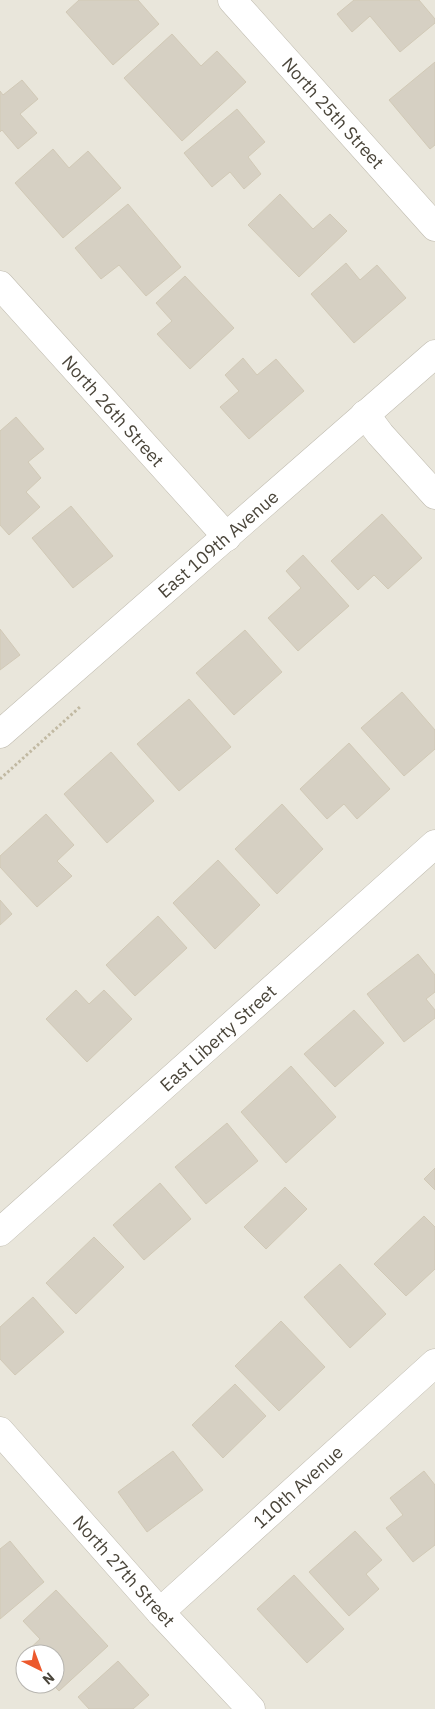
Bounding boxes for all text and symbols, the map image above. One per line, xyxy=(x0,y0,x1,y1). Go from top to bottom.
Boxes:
street label: North 25th Street xyxy=(277,53,389,173)
street label: North 26th Street xyxy=(57,351,169,471)
street label: East 109th Avenue xyxy=(153,485,283,603)
street label: East Liberty Street xyxy=(155,980,281,1096)
street label: 110th Avenue xyxy=(248,1440,348,1533)
street label: North 27th Street xyxy=(68,1511,180,1631)
north arrow xyxy=(15,1644,65,1694)
text: N xyxy=(39,1669,58,1689)

